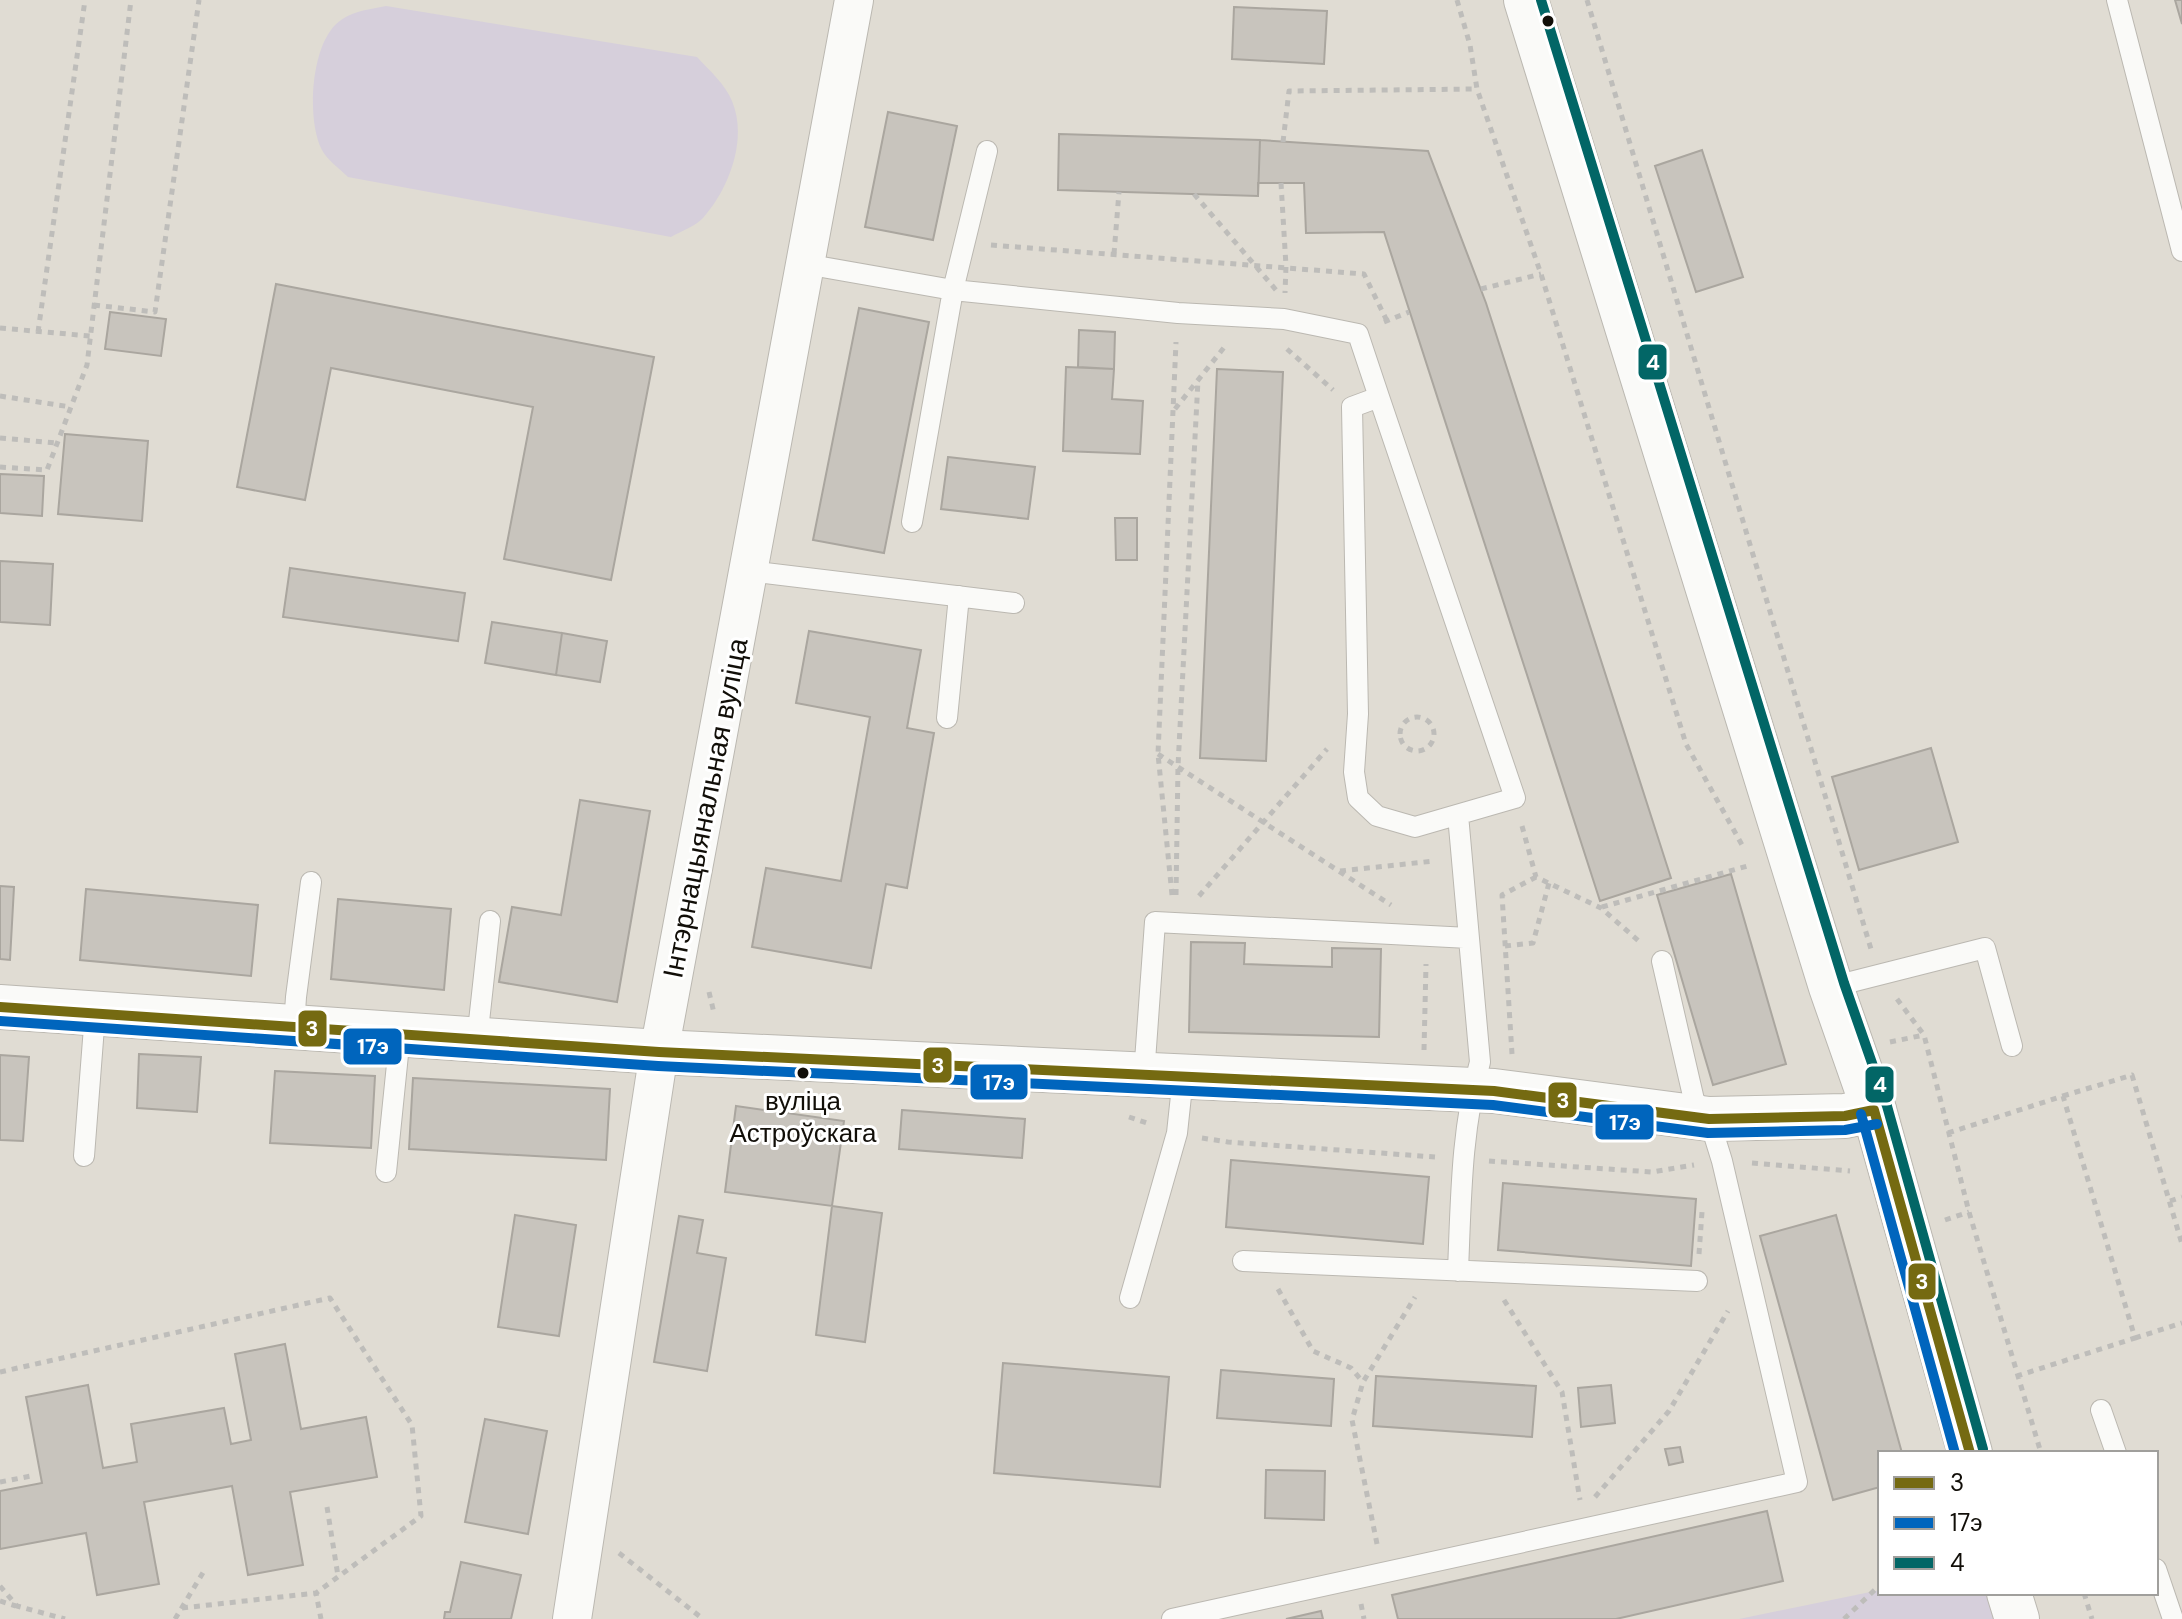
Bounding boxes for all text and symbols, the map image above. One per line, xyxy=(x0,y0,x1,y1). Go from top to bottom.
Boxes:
unlabelled marker xyxy=(1540,13,1556,29)
line badge: 4 xyxy=(1637,343,1668,381)
text: 4 xyxy=(1646,348,1660,377)
street label: Інтэрнацыянальная вуліца xyxy=(654,634,757,981)
line badge: 3 xyxy=(297,1009,328,1048)
text: 3 xyxy=(305,1014,319,1043)
line badge: 17э xyxy=(342,1027,403,1066)
text: 17э xyxy=(357,1032,389,1061)
line badge: 3 xyxy=(922,1046,953,1084)
text: 3 xyxy=(931,1051,945,1080)
line badge: 17э xyxy=(969,1063,1029,1101)
marker: вуліца Астроўскага xyxy=(795,1065,811,1081)
line badge: 4 xyxy=(1864,1065,1895,1104)
text: 17э xyxy=(983,1068,1015,1097)
text: 4 xyxy=(1873,1070,1887,1099)
line badge: 3 xyxy=(1547,1081,1578,1119)
place label: вуліца Астроўскага xyxy=(730,1084,877,1150)
text: 3 xyxy=(1556,1086,1570,1115)
line badge: 17э xyxy=(1594,1103,1655,1141)
text: 17э xyxy=(1609,1108,1641,1137)
line badge: 3 xyxy=(1907,1262,1937,1301)
text: 3 xyxy=(1915,1267,1929,1296)
legend xyxy=(1878,1451,2158,1595)
text: 3 xyxy=(1950,1467,1964,1498)
text: 17э xyxy=(1950,1507,1983,1538)
text: 4 xyxy=(1950,1547,1965,1578)

